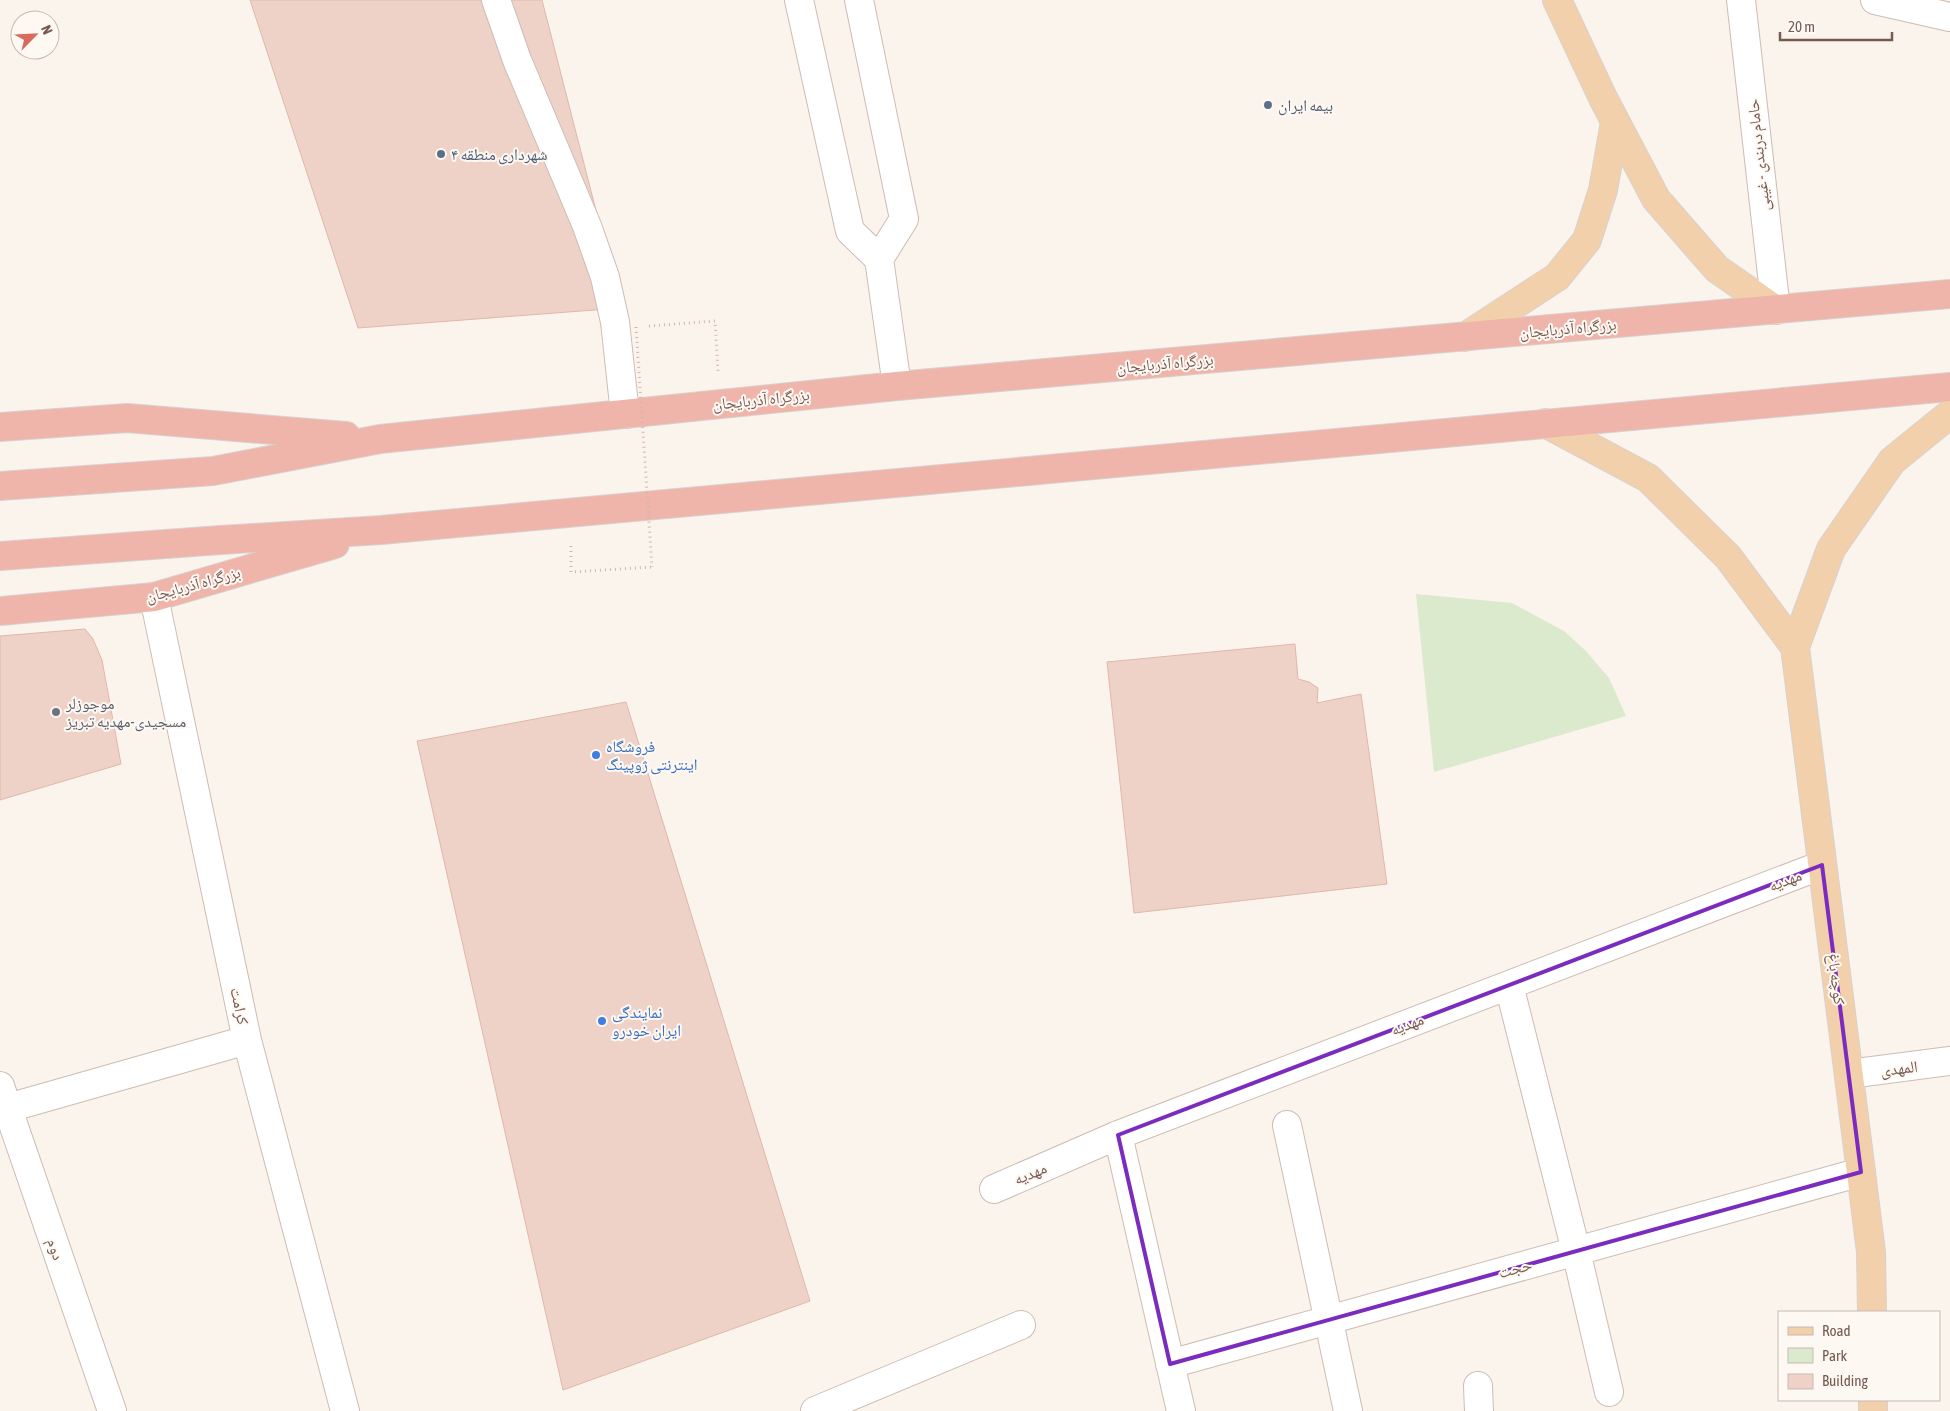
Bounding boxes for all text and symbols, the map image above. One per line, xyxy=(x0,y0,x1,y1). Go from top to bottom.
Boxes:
north arrow xyxy=(10,10,60,60)
scale bar xyxy=(1780,10,1892,42)
text: 20 m xyxy=(1788,18,1815,35)
text: N xyxy=(38,23,56,37)
place label: بیمه ایران xyxy=(1278,96,1333,116)
street label: حامام دربندی - غیبی xyxy=(1743,98,1775,212)
marker: بیمه ایران xyxy=(1262,99,1274,111)
place label: شهرداری منطقه ۴ xyxy=(451,145,548,165)
marker: شهرداری منطقه ۴ xyxy=(435,148,447,160)
street label: بزرگراه آذربایجان xyxy=(1519,315,1617,343)
street label: بزرگراه آذربایجان xyxy=(1116,350,1214,378)
street label: بزرگراه آذربایجان xyxy=(712,385,811,415)
street label: بزرگراه آذربایجان xyxy=(144,563,243,607)
place label: موجوزلر مسجیدی-مهدیه تبریز xyxy=(65,694,186,732)
marker: موجوزلر مسجیدی-مهدیه تبریز xyxy=(50,706,62,718)
place label: فروشگاه اینترنتی ژوپینگ xyxy=(606,737,698,775)
marker: فروشگاه اینترنتی ژوپینگ xyxy=(590,749,602,761)
street label: مهدیه xyxy=(1766,866,1804,895)
street label: کوچه باغ xyxy=(1823,952,1849,1006)
street label: کرامت xyxy=(226,986,253,1027)
place label: نمایندگی ایران خودرو xyxy=(612,1003,681,1041)
street label: مهدیه xyxy=(1388,1010,1426,1039)
marker: نمایندگی ایران خودرو xyxy=(596,1015,608,1027)
street label: المهدی xyxy=(1879,1057,1919,1081)
street label: مهدیه xyxy=(1011,1158,1049,1189)
street label: دوم xyxy=(42,1236,68,1263)
street label: حجت xyxy=(1496,1255,1534,1281)
legend xyxy=(1778,1311,1940,1401)
text: Road xyxy=(1822,1322,1851,1339)
text: Park xyxy=(1822,1347,1847,1364)
text: Building xyxy=(1822,1372,1868,1389)

